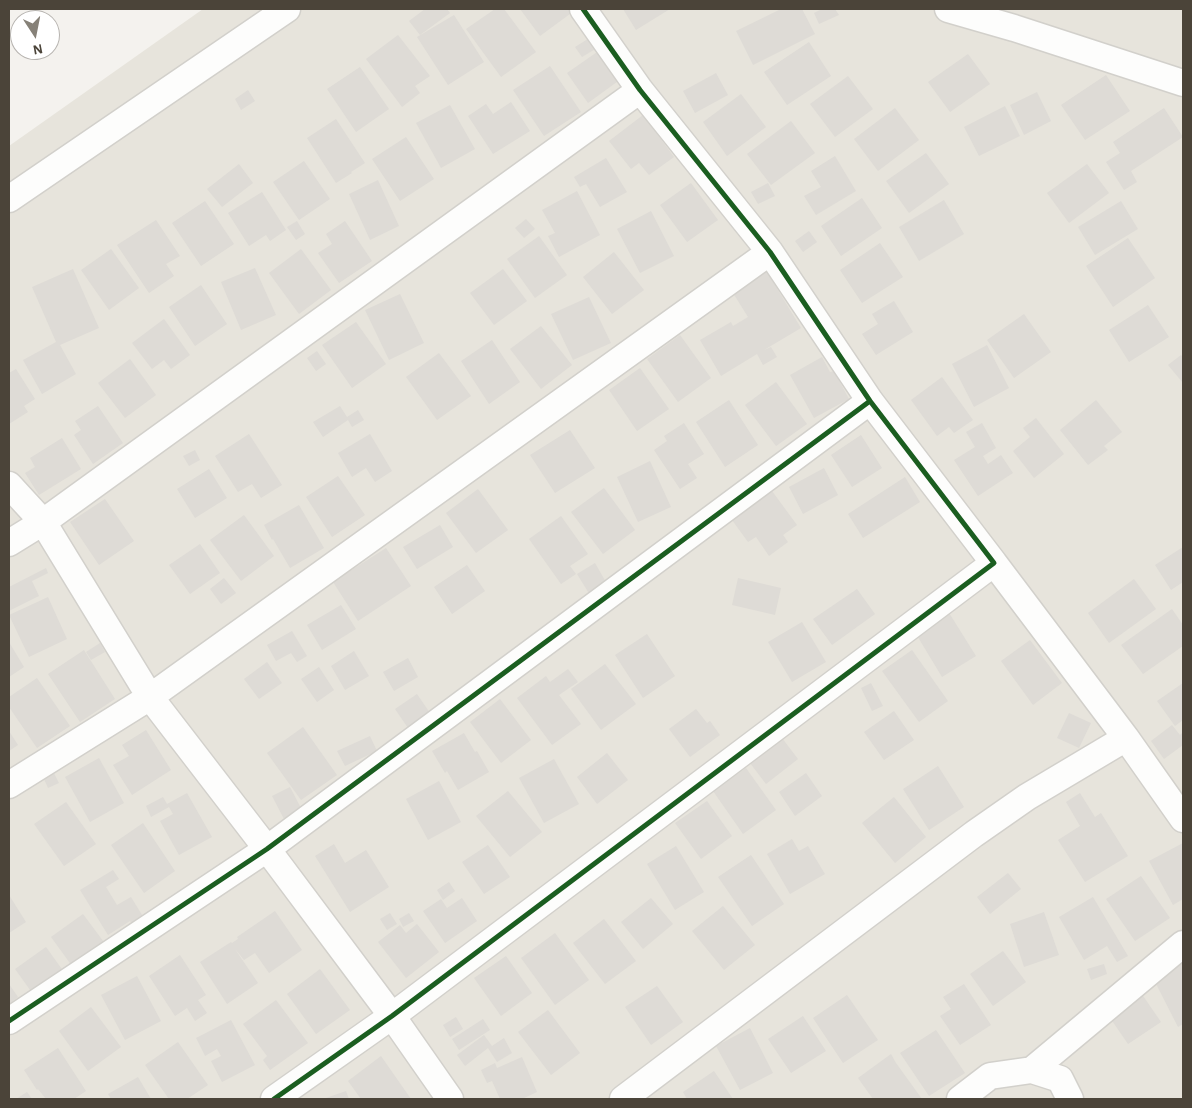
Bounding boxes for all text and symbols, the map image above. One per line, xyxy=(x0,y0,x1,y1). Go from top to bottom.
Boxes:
north arrow xyxy=(10,10,60,60)
text: N xyxy=(32,41,44,57)

